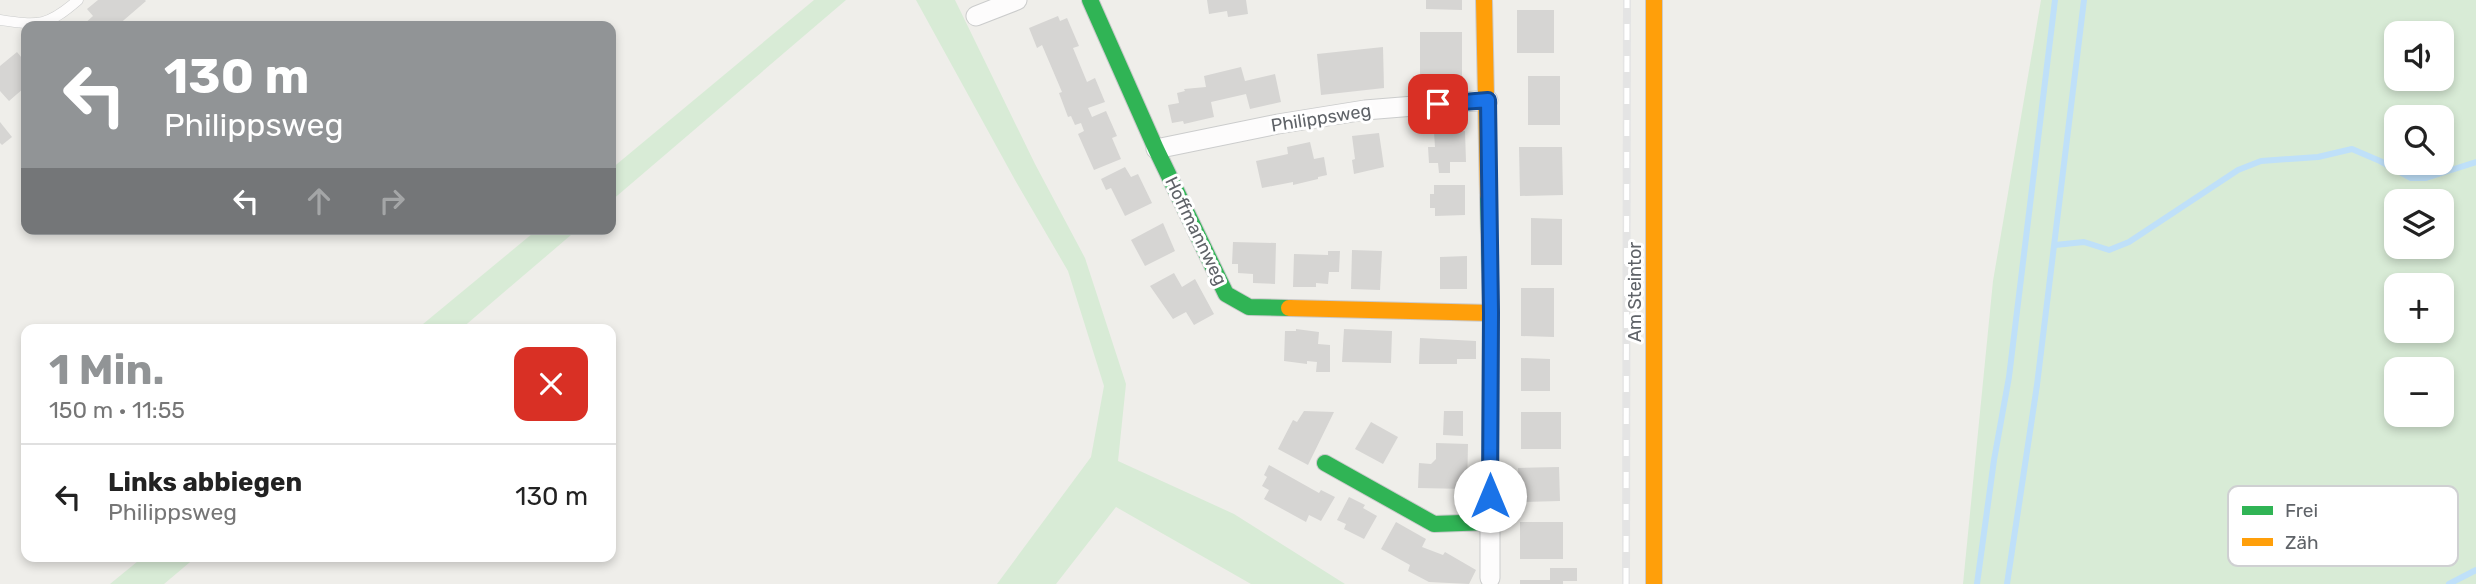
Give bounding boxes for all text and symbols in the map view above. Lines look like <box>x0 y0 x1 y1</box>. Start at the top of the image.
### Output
map controls <box>2384 21 2454 427</box>
button: sound <box>2384 21 2454 91</box>
text: 130 m <box>164 47 309 105</box>
icon: left <box>49 49 140 140</box>
pin <box>1408 74 1468 134</box>
icon: arrive <box>1419 85 1457 123</box>
street label: Philippsweg <box>1269 99 1373 137</box>
button: search <box>2384 105 2454 175</box>
text: Philippsweg <box>164 106 344 144</box>
street label: Hoffmannweg <box>1160 173 1232 289</box>
icon: left <box>227 182 265 220</box>
icon: ahead <box>300 182 338 220</box>
icon: right <box>373 182 411 220</box>
button: layers <box>2384 189 2454 259</box>
street label: Am Steintor <box>1624 242 1646 342</box>
button: + <box>2384 273 2454 343</box>
text: 1 Min. <box>49 345 165 395</box>
button: close <box>514 347 588 421</box>
button: − <box>2384 357 2454 427</box>
text: 150 m · 11:55 <box>49 396 185 424</box>
position arrow <box>1453 459 1527 533</box>
text: Links abbiegen <box>108 467 302 498</box>
icon: left <box>49 478 87 516</box>
text: 130 m <box>515 481 588 512</box>
legend <box>2228 486 2458 566</box>
text: Philippsweg <box>108 498 237 526</box>
text: Frei <box>2285 499 2318 522</box>
text: Zäh <box>2285 531 2318 554</box>

